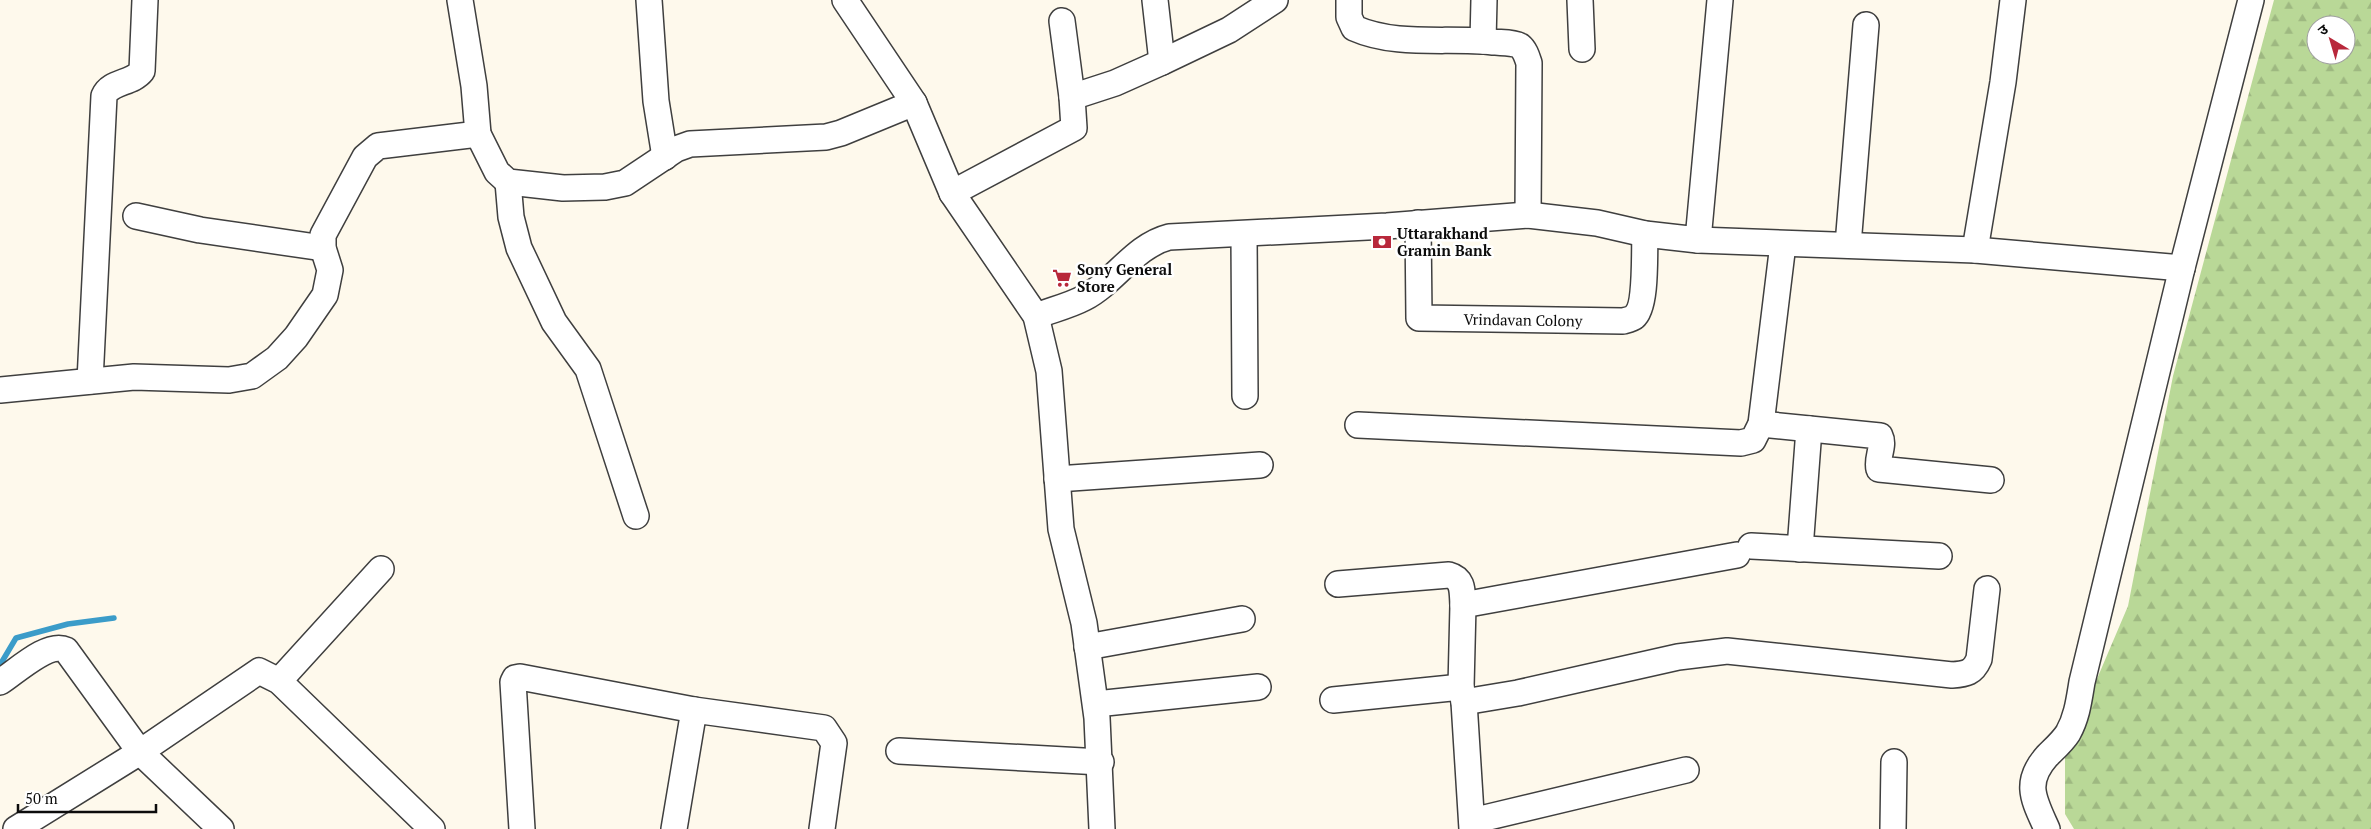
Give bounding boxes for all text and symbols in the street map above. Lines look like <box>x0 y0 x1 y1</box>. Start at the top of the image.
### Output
north arrow <box>2306 15 2356 65</box>
text: उ <box>2314 19 2332 39</box>
place label: Uttarakhand Gramin Bank <box>1397 223 1492 260</box>
bank icon: Uttarakhand Gramin Bank <box>1371 231 1393 253</box>
place label: Sony General Store <box>1077 259 1172 296</box>
supermarket icon: Sony General Store <box>1051 267 1073 289</box>
street label: Vrindavan Colony <box>1463 309 1583 330</box>
scale bar <box>18 782 155 814</box>
text: 50 m <box>25 788 58 808</box>

